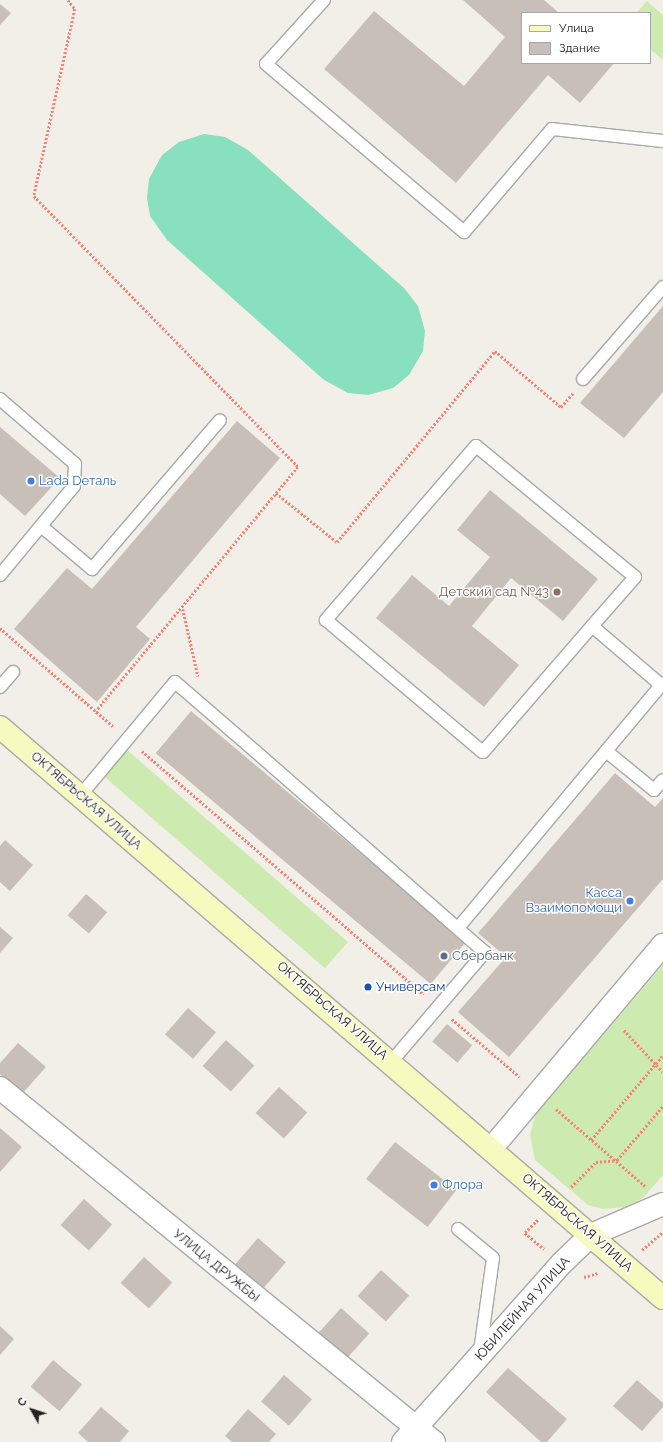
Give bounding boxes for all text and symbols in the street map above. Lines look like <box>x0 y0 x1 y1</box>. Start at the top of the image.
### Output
legend <box>521 12 651 64</box>
text: Улица <box>559 21 594 35</box>
text: Здание <box>559 41 600 55</box>
place label: Lada Dеталь <box>39 473 116 489</box>
marker: Lada Dеталь <box>26 476 36 486</box>
place label: Детский сад №43 <box>439 584 549 600</box>
marker: Детский сад №43 <box>552 587 562 597</box>
street label: ОКТЯБРЬСКАЯ УЛИЦА <box>27 749 145 853</box>
place label: Касса Взаимопомощи <box>525 886 622 917</box>
marker: Касса Взаимопомощи <box>625 896 635 906</box>
place label: Сбербанк <box>452 948 514 964</box>
marker: Сбербанк <box>439 951 449 961</box>
street label: ОКТЯБРЬСКАЯ УЛИЦА <box>273 959 391 1063</box>
place label: Универсам <box>376 979 445 995</box>
marker: Универсам <box>363 982 373 992</box>
street label: ОКТЯБРЬСКАЯ УЛИЦА <box>518 1171 636 1275</box>
place label: Флора <box>442 1177 483 1193</box>
marker: Флора <box>429 1180 439 1190</box>
street label: УЛИЦА ДРУЖБЫ <box>169 1226 263 1306</box>
street label: ЮБИЛЕЙНАЯ УЛИЦА <box>472 1254 574 1364</box>
north arrow <box>12 1390 52 1430</box>
text: С <box>15 1395 30 1409</box>

